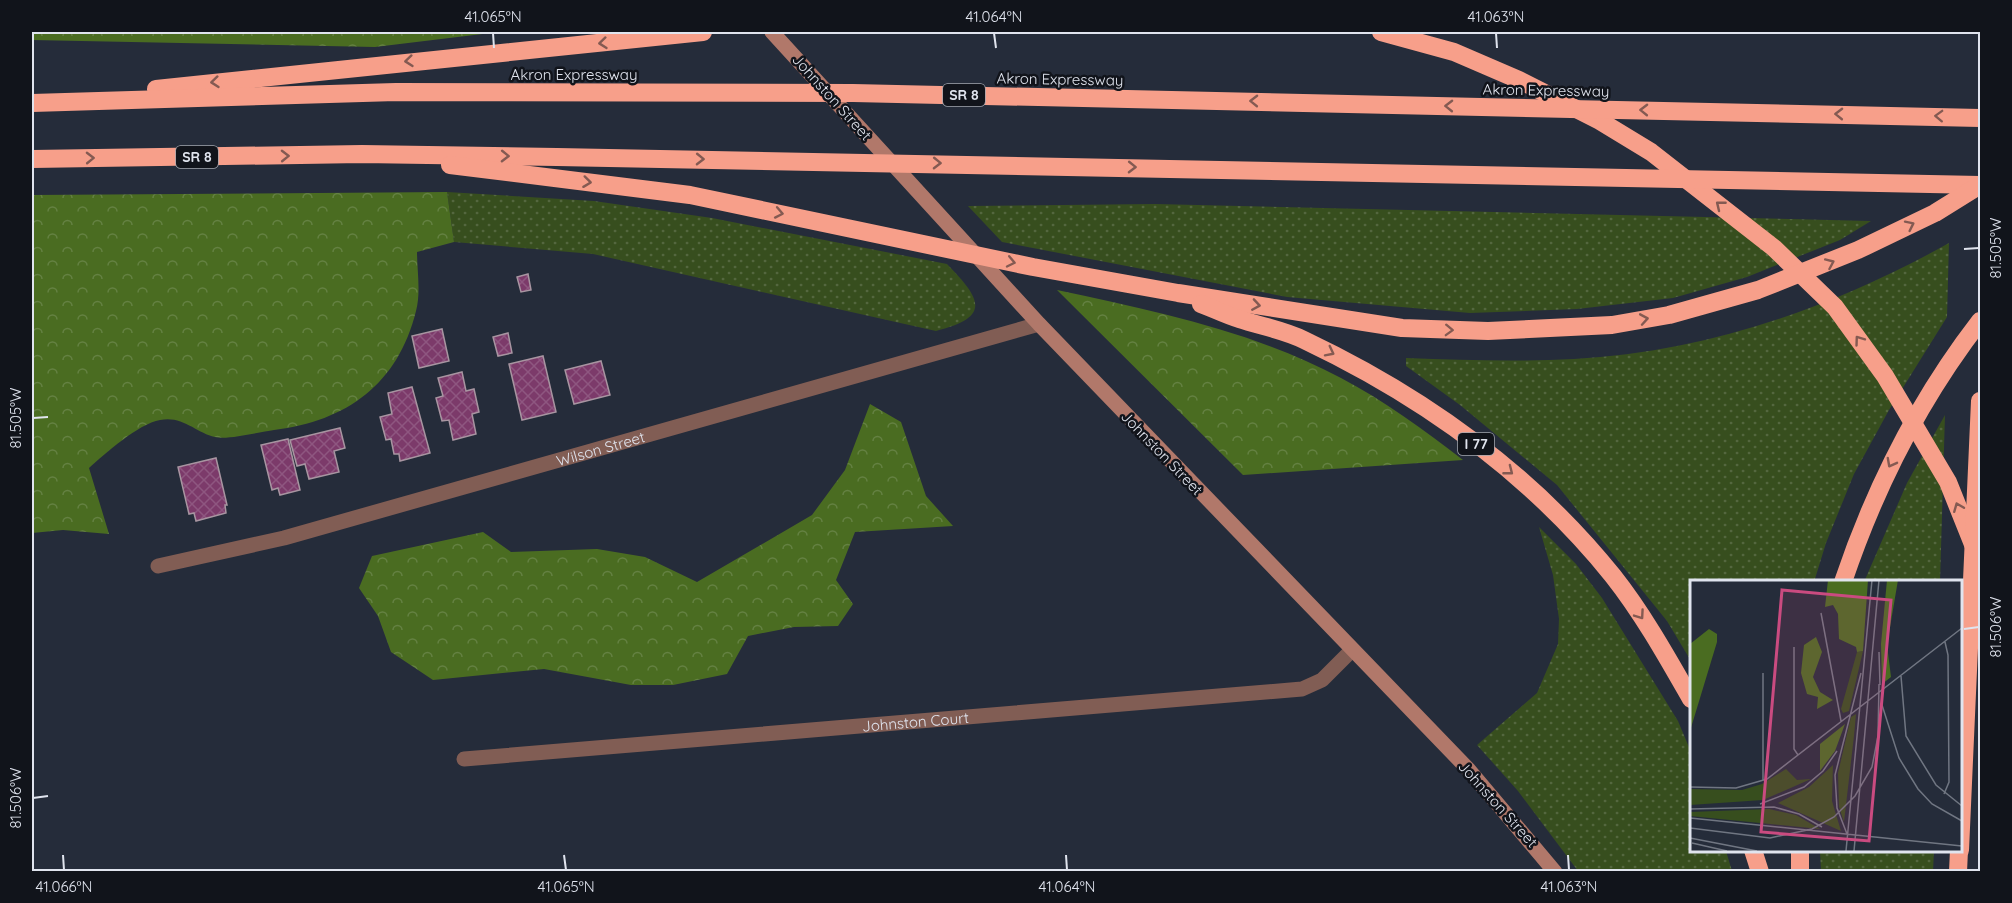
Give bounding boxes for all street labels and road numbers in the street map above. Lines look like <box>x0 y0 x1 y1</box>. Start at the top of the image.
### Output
street label: Johnston Street <box>788 50 876 144</box>
street label: Akron Expressway <box>511 65 637 84</box>
street label: Akron Expressway <box>996 68 1124 90</box>
street label: Akron Expressway <box>1482 79 1610 101</box>
road number: SR 8 <box>943 84 985 106</box>
road number: SR 8 <box>176 146 218 168</box>
street label: Johnston Street <box>1117 407 1207 499</box>
street label: Wilson Street <box>554 427 647 470</box>
road number: I 77 <box>1458 433 1494 455</box>
street label: Johnston Court <box>861 707 970 735</box>
street label: Johnston Street <box>1454 757 1542 851</box>

